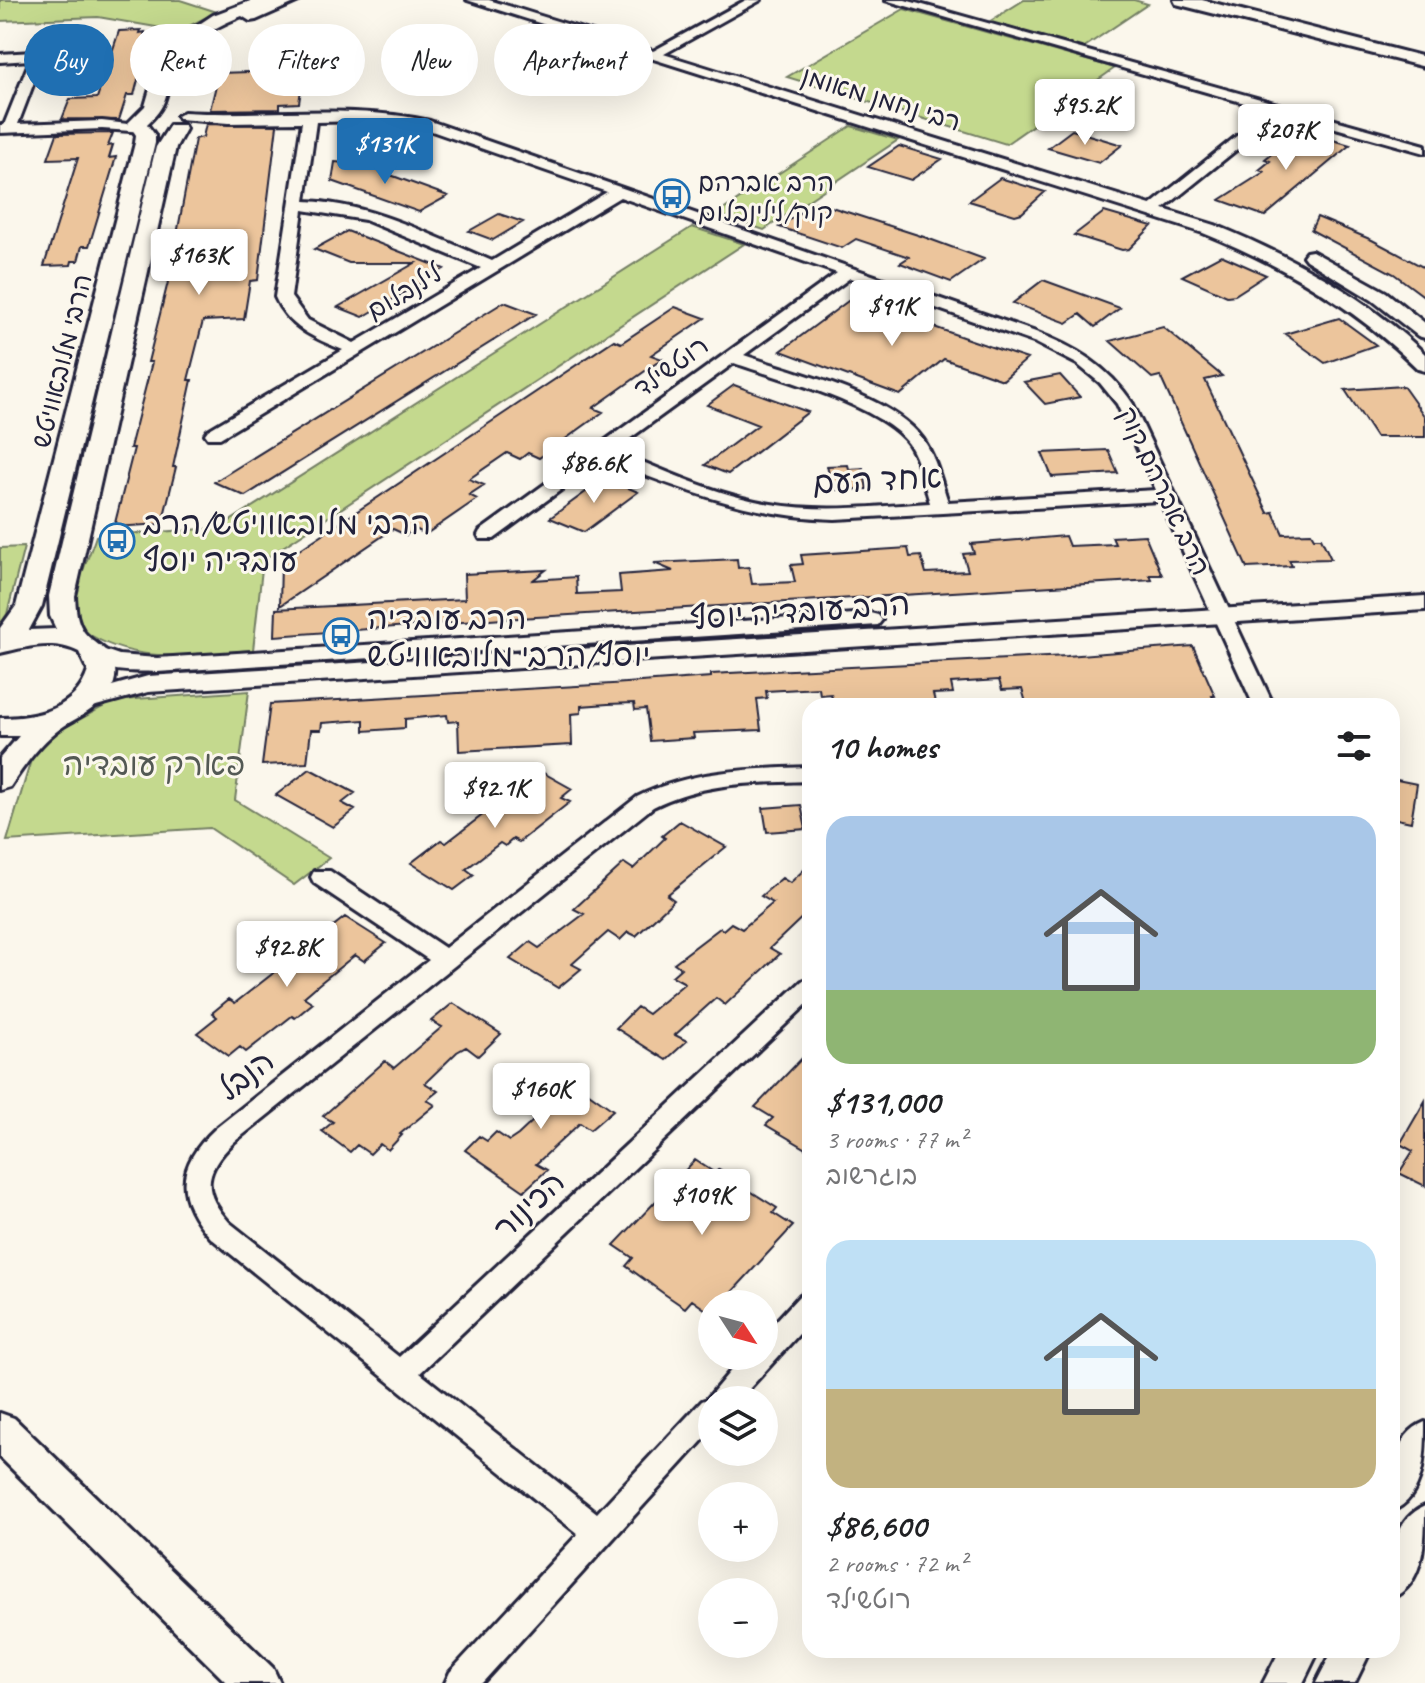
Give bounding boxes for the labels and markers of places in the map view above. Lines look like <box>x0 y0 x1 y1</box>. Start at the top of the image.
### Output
pin: $95.2K <box>1020 79 1150 147</box>
pin: $207K <box>1230 104 1342 172</box>
pin: $131K <box>329 118 441 186</box>
place label: הרב אברהם קוק/לילינבלום <box>698 166 834 229</box>
bus stop icon: הרב אברהם קוק/לילינבלום <box>653 178 691 216</box>
pin: $163K <box>143 229 255 297</box>
pin: $91K <box>845 280 939 348</box>
pin: $86.6K <box>529 437 659 505</box>
place label: הרבי מלובאוויטש/הרב עובדיה יוסף <box>143 503 431 581</box>
bus stop icon: הרבי מלובאוויטש/הרב עובדיה יוסף <box>98 522 136 560</box>
place label: הרב עובדיה יוסף/הרבי מלובאוויטש <box>367 598 650 676</box>
bus stop icon: הרב עובדיה יוסף/הרבי מלובאוויטש <box>322 617 360 655</box>
pin: $92.1K <box>430 762 560 830</box>
pin: $92.8K <box>222 921 352 989</box>
pin: $160K <box>485 1063 597 1131</box>
pin: $109K <box>646 1169 758 1237</box>

